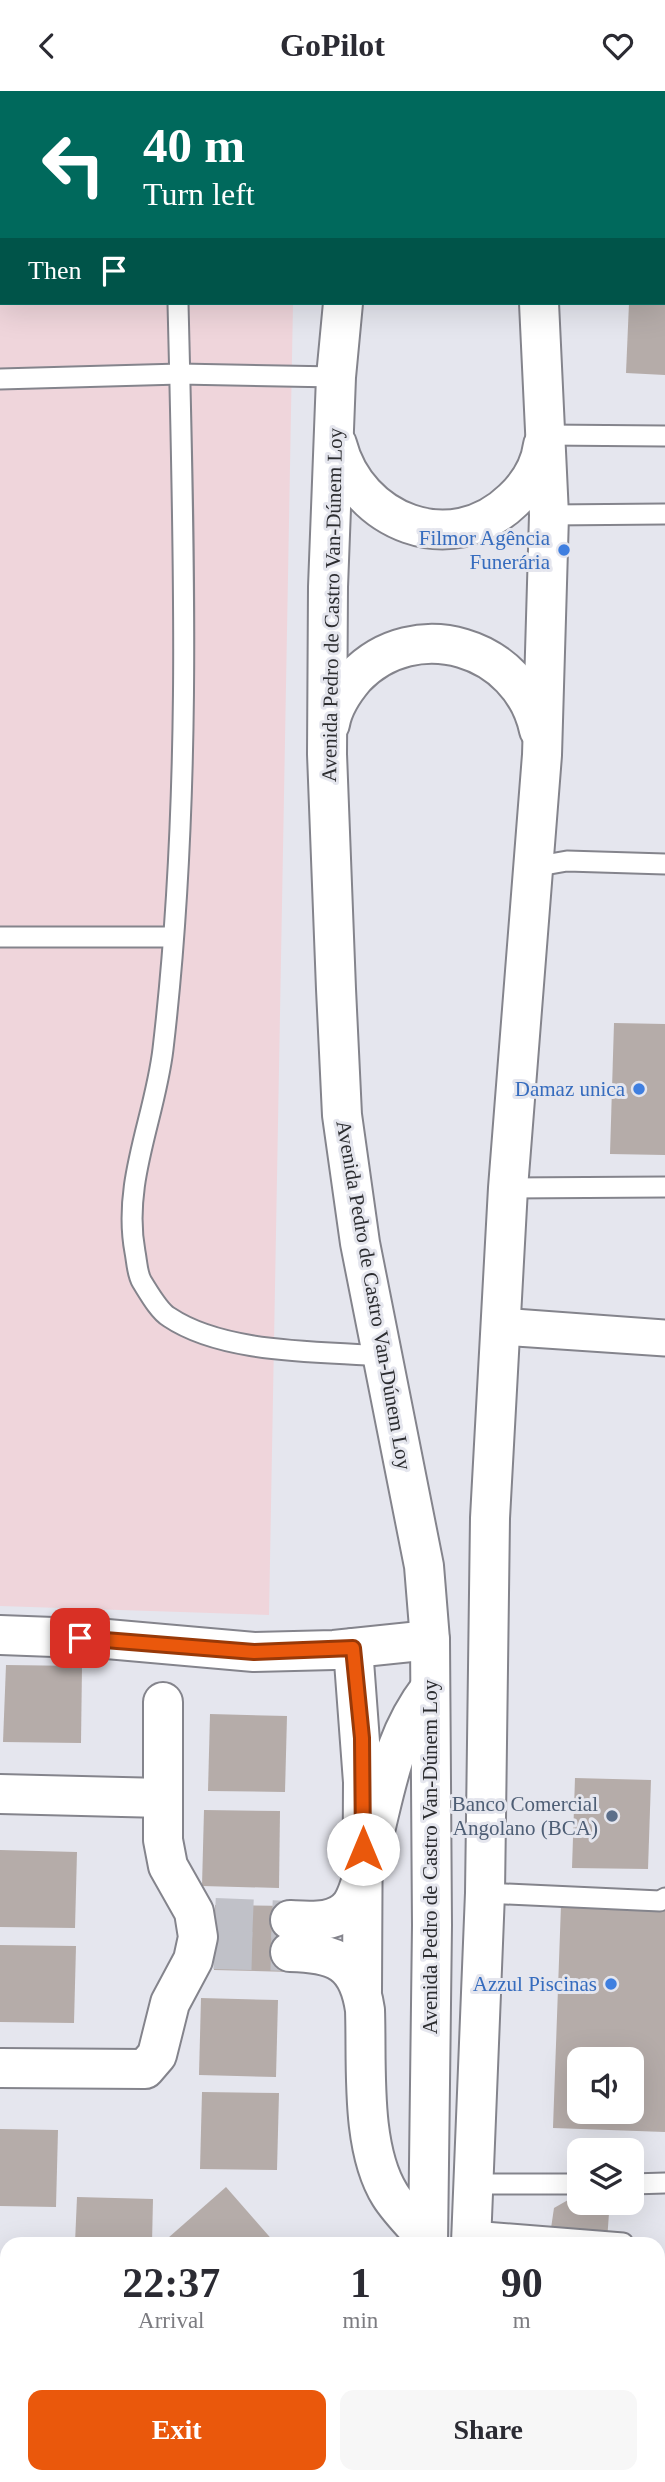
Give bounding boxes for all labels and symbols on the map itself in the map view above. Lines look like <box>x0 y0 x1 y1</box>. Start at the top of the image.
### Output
street label: Avenida Pedro de Castro Van-Dúnem Loy <box>317 427 347 782</box>
place label: Filmor Agência Funerária <box>419 526 551 574</box>
marker: Filmor Agência Funerária <box>556 542 572 558</box>
place label: Damaz unica <box>515 1077 626 1101</box>
marker: Damaz unica <box>631 1081 647 1097</box>
street label: Avenida Pedro de Castro Van-Dúnem Loy <box>331 1118 417 1472</box>
pin <box>50 1608 110 1668</box>
street label: Avenida Pedro de Castro Van-Dúnem Loy <box>418 1679 442 2034</box>
place label: Banco Comercial Angolano (BCA) <box>452 1792 598 1840</box>
marker: Banco Comercial Angolano (BCA) <box>604 1808 620 1824</box>
position arrow <box>326 1812 400 1886</box>
place label: Azzul Piscinas <box>473 1972 597 1996</box>
marker: Azzul Piscinas <box>603 1976 619 1992</box>

